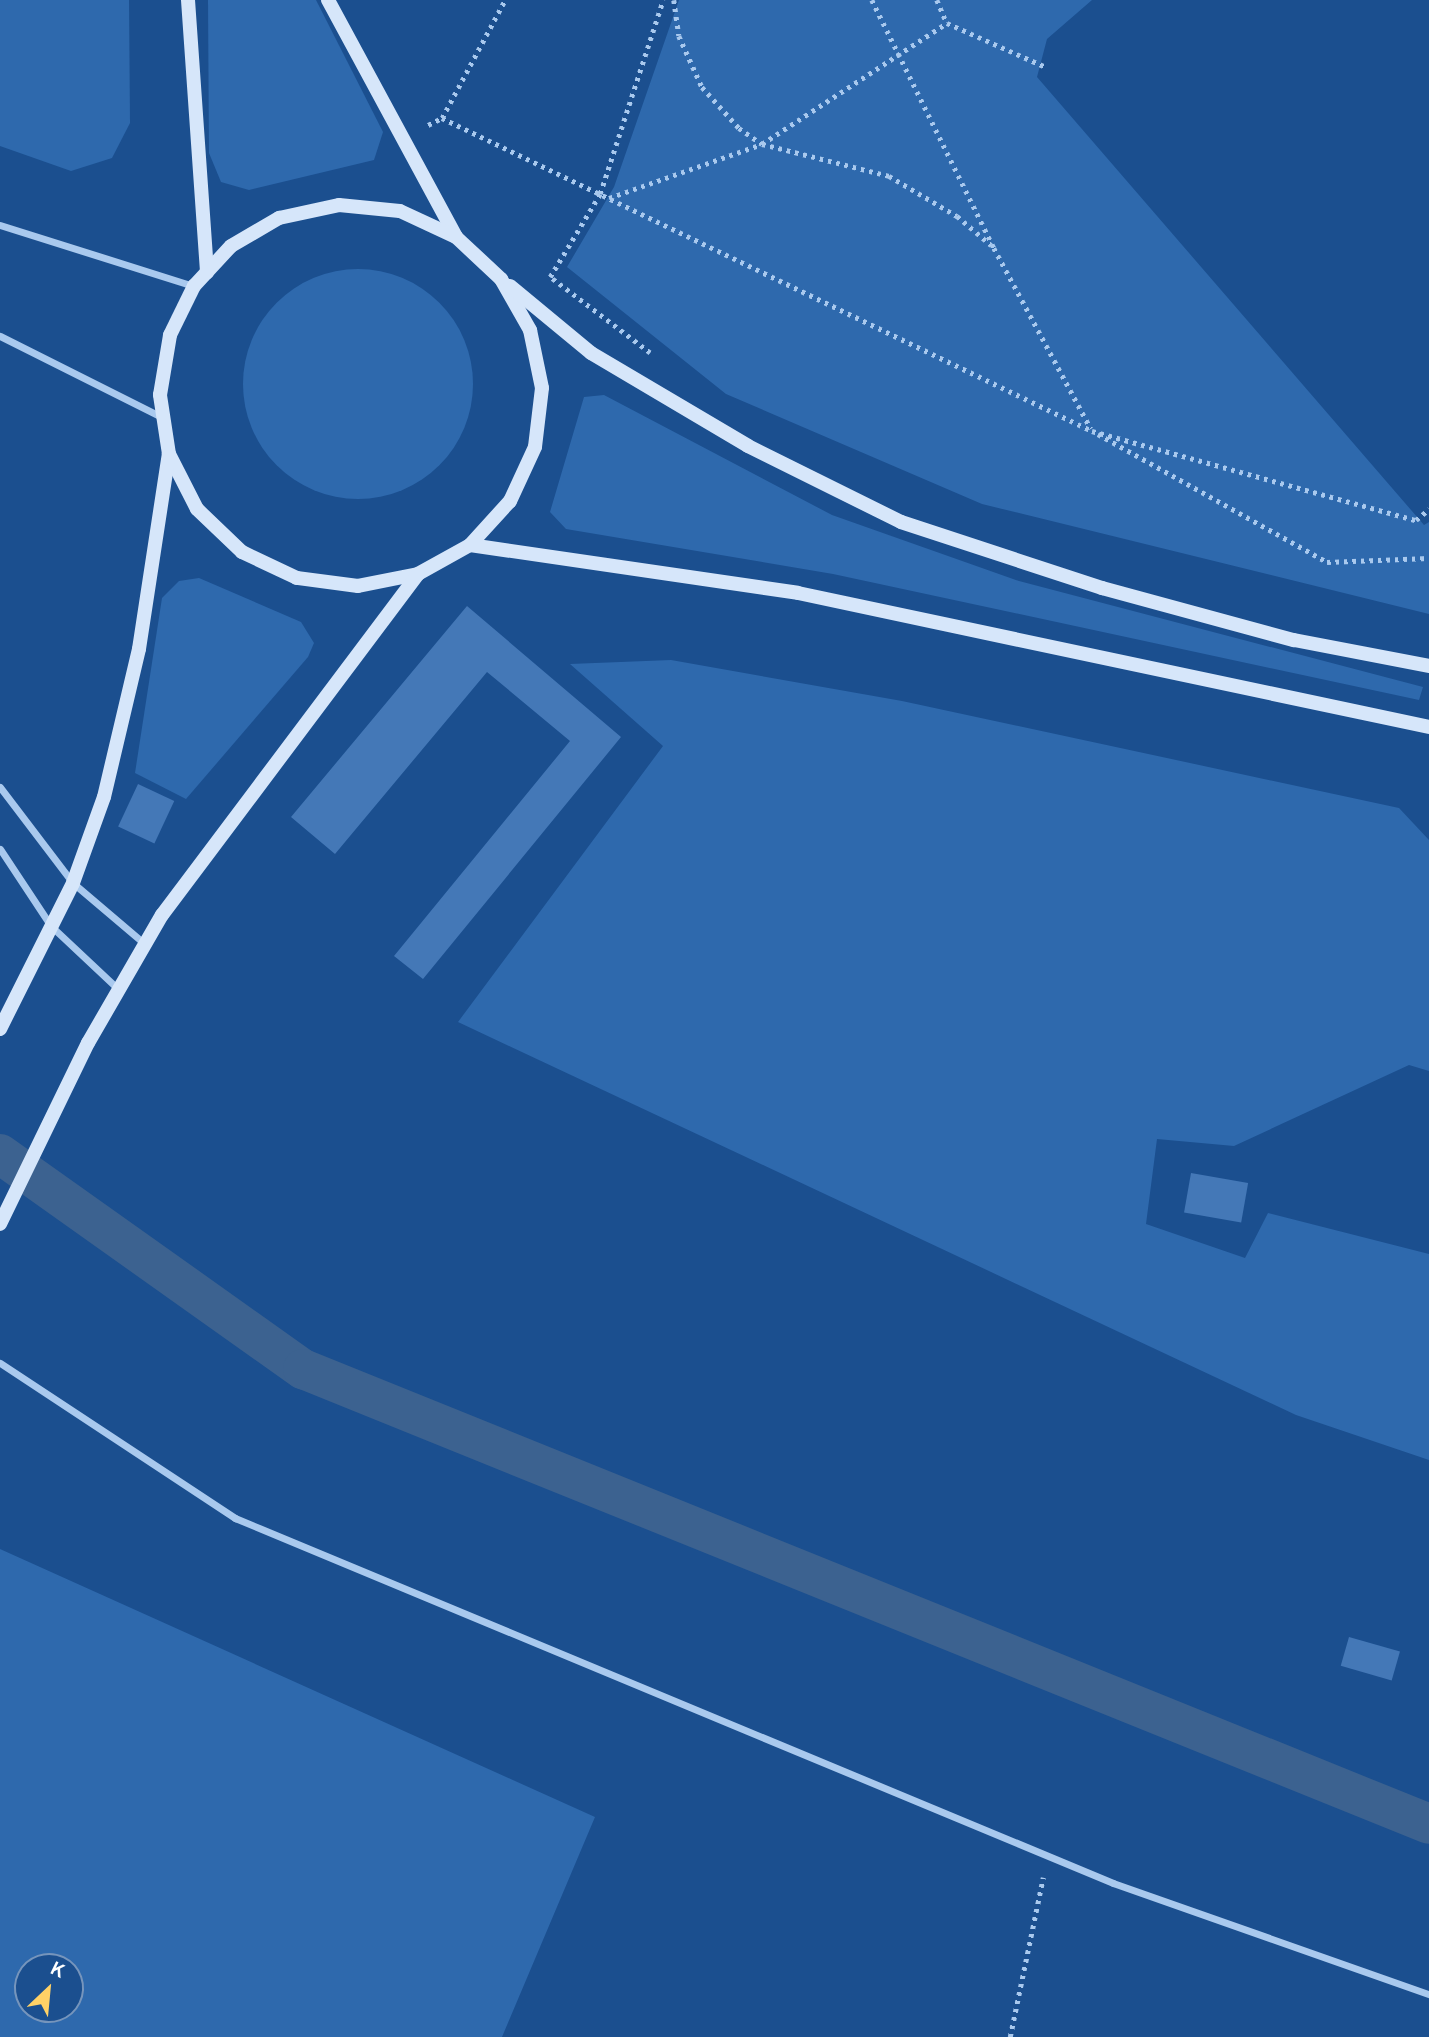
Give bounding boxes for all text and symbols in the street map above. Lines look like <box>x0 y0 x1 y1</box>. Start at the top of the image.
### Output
north arrow <box>14 1953 84 2023</box>
text: K <box>46 1957 69 1985</box>

